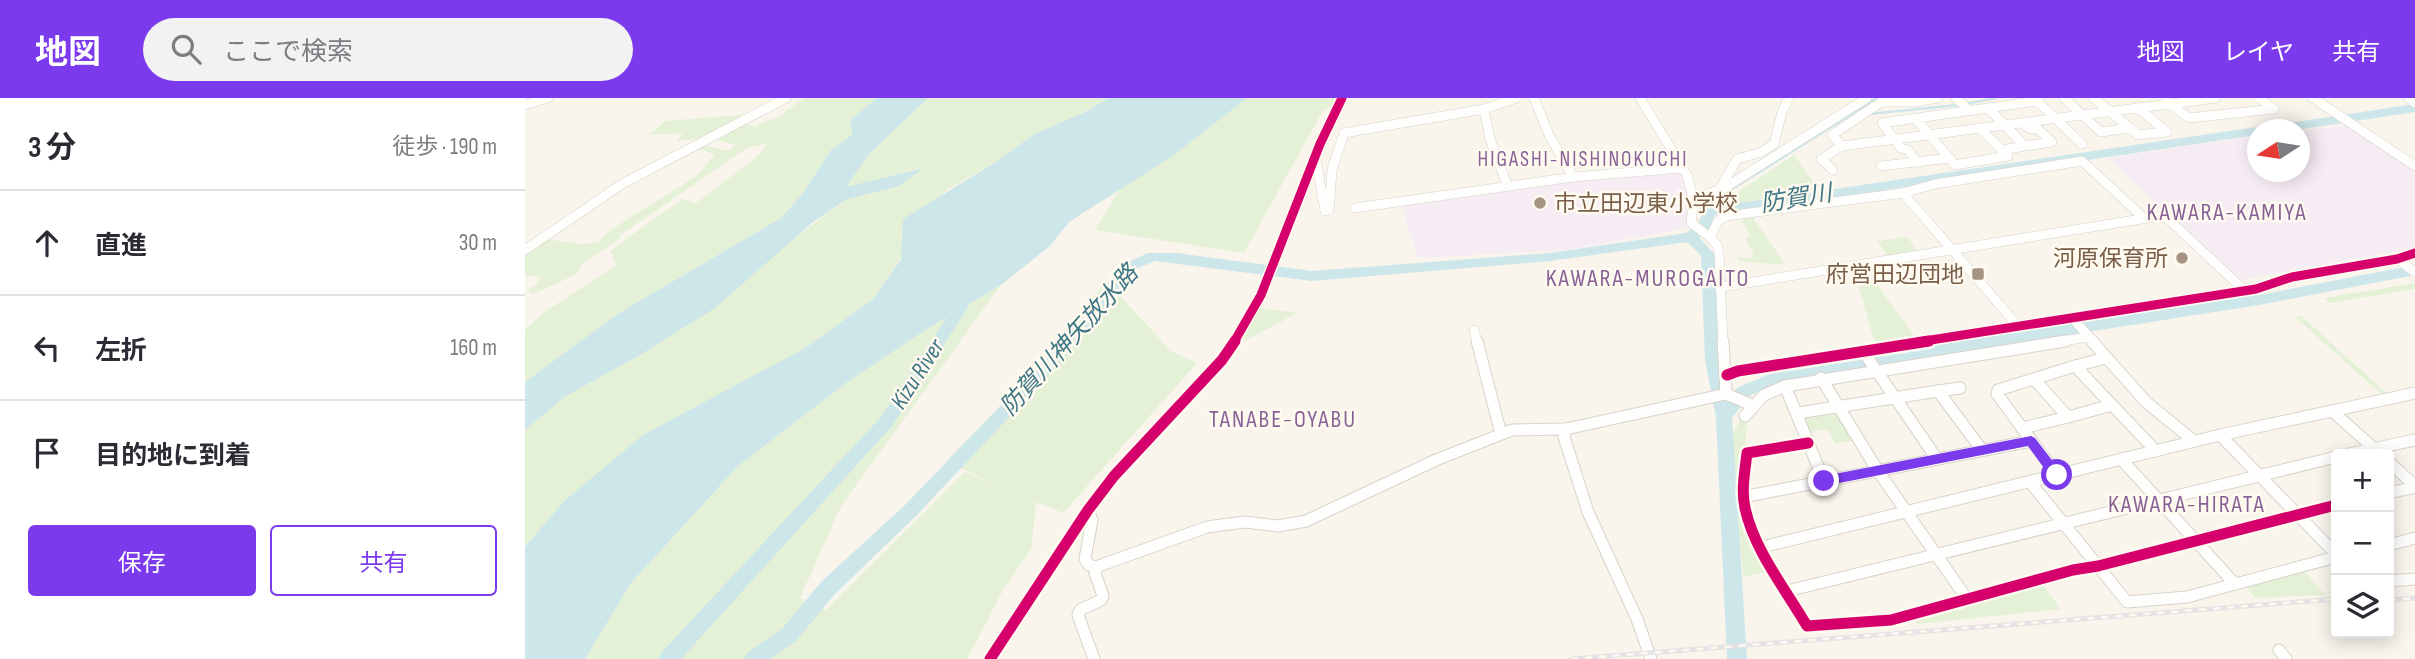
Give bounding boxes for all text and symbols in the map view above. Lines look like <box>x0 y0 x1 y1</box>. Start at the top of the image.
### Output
search box <box>143 18 633 81</box>
icon: search <box>167 30 205 68</box>
text: 地図 <box>35 33 101 73</box>
text: ここで検索 <box>223 37 353 68</box>
text: 地図 <box>2137 38 2185 67</box>
text: レイヤ <box>2223 38 2294 67</box>
text: 共有 <box>2332 38 2380 67</box>
north arrow <box>2247 119 2310 182</box>
text: 3 分 <box>28 130 76 166</box>
text: 徒歩 · 190 m <box>392 133 497 161</box>
district label: HIGASHI-NISHINOKUCHI <box>1478 147 1688 172</box>
water label: 防賀川 <box>1758 178 1837 218</box>
place label: 市立田辺東小学校 <box>1554 190 1738 218</box>
marker: 市立田辺東小学校 <box>1532 195 1548 211</box>
district label: KAWARA-KAMIYA <box>2146 198 2308 227</box>
icon: ahead <box>28 224 66 262</box>
text: 30 m <box>459 229 497 257</box>
text: 直進 <box>95 231 147 262</box>
place label: 河原保育所 <box>2053 245 2168 273</box>
marker: 河原保育所 <box>2174 250 2190 266</box>
water label: 防賀川神矢放水路 <box>994 258 1146 421</box>
place label: 府営田辺団地 <box>1826 261 1964 289</box>
district label: KAWARA-MUROGAITO <box>1546 264 1750 293</box>
marker: 府営田辺団地 <box>1970 266 1986 282</box>
icon: left <box>28 329 66 367</box>
water label: Kizu River <box>884 333 951 415</box>
text: 160 m <box>450 334 497 362</box>
text: 左折 <box>95 336 147 367</box>
district label: TANABE-OYABU <box>1209 405 1357 434</box>
icon: arrive <box>28 434 66 472</box>
text: 目的地に到着 <box>95 441 251 472</box>
map controls <box>2331 449 2394 638</box>
button: + <box>2331 449 2394 512</box>
route start <box>2041 459 2072 490</box>
route end <box>1808 465 1839 496</box>
district label: KAWARA-HIRATA <box>2108 490 2266 519</box>
button: − <box>2331 512 2394 575</box>
button: 保存 <box>28 525 256 596</box>
button: 共有 <box>270 525 497 596</box>
button: layers <box>2331 575 2394 638</box>

